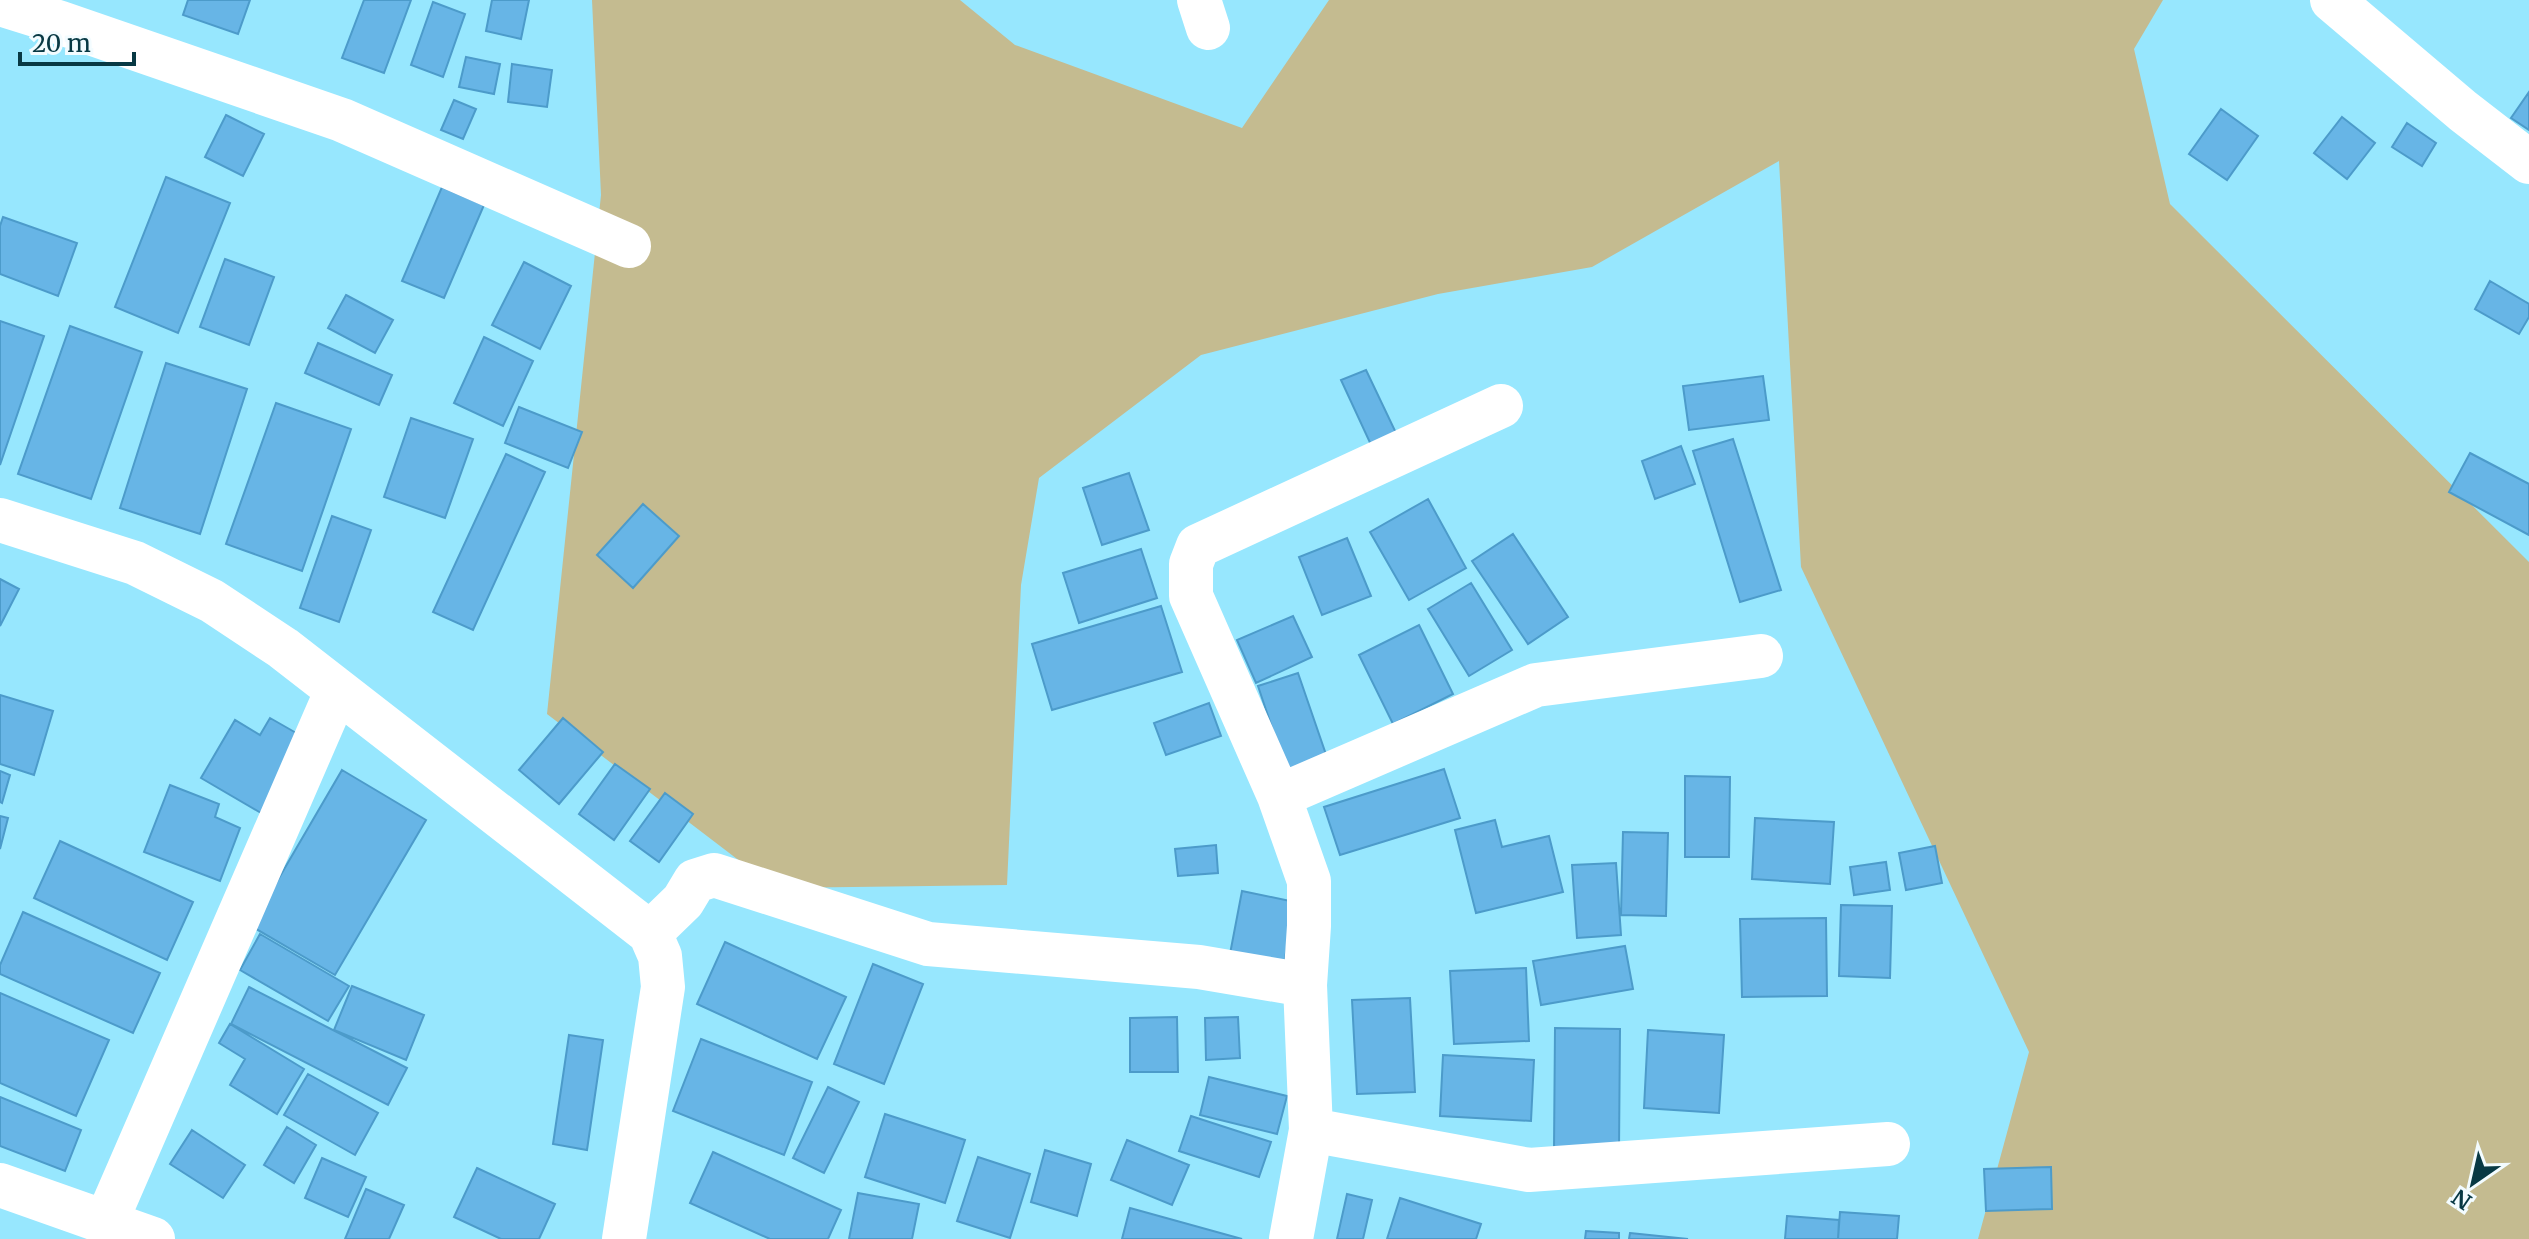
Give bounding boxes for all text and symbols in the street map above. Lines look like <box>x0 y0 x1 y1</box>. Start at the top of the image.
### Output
scale bar <box>20 16 134 66</box>
text: 20 m <box>32 28 91 59</box>
north arrow <box>2433 1143 2513 1223</box>
text: N <box>2446 1183 2477 1216</box>

